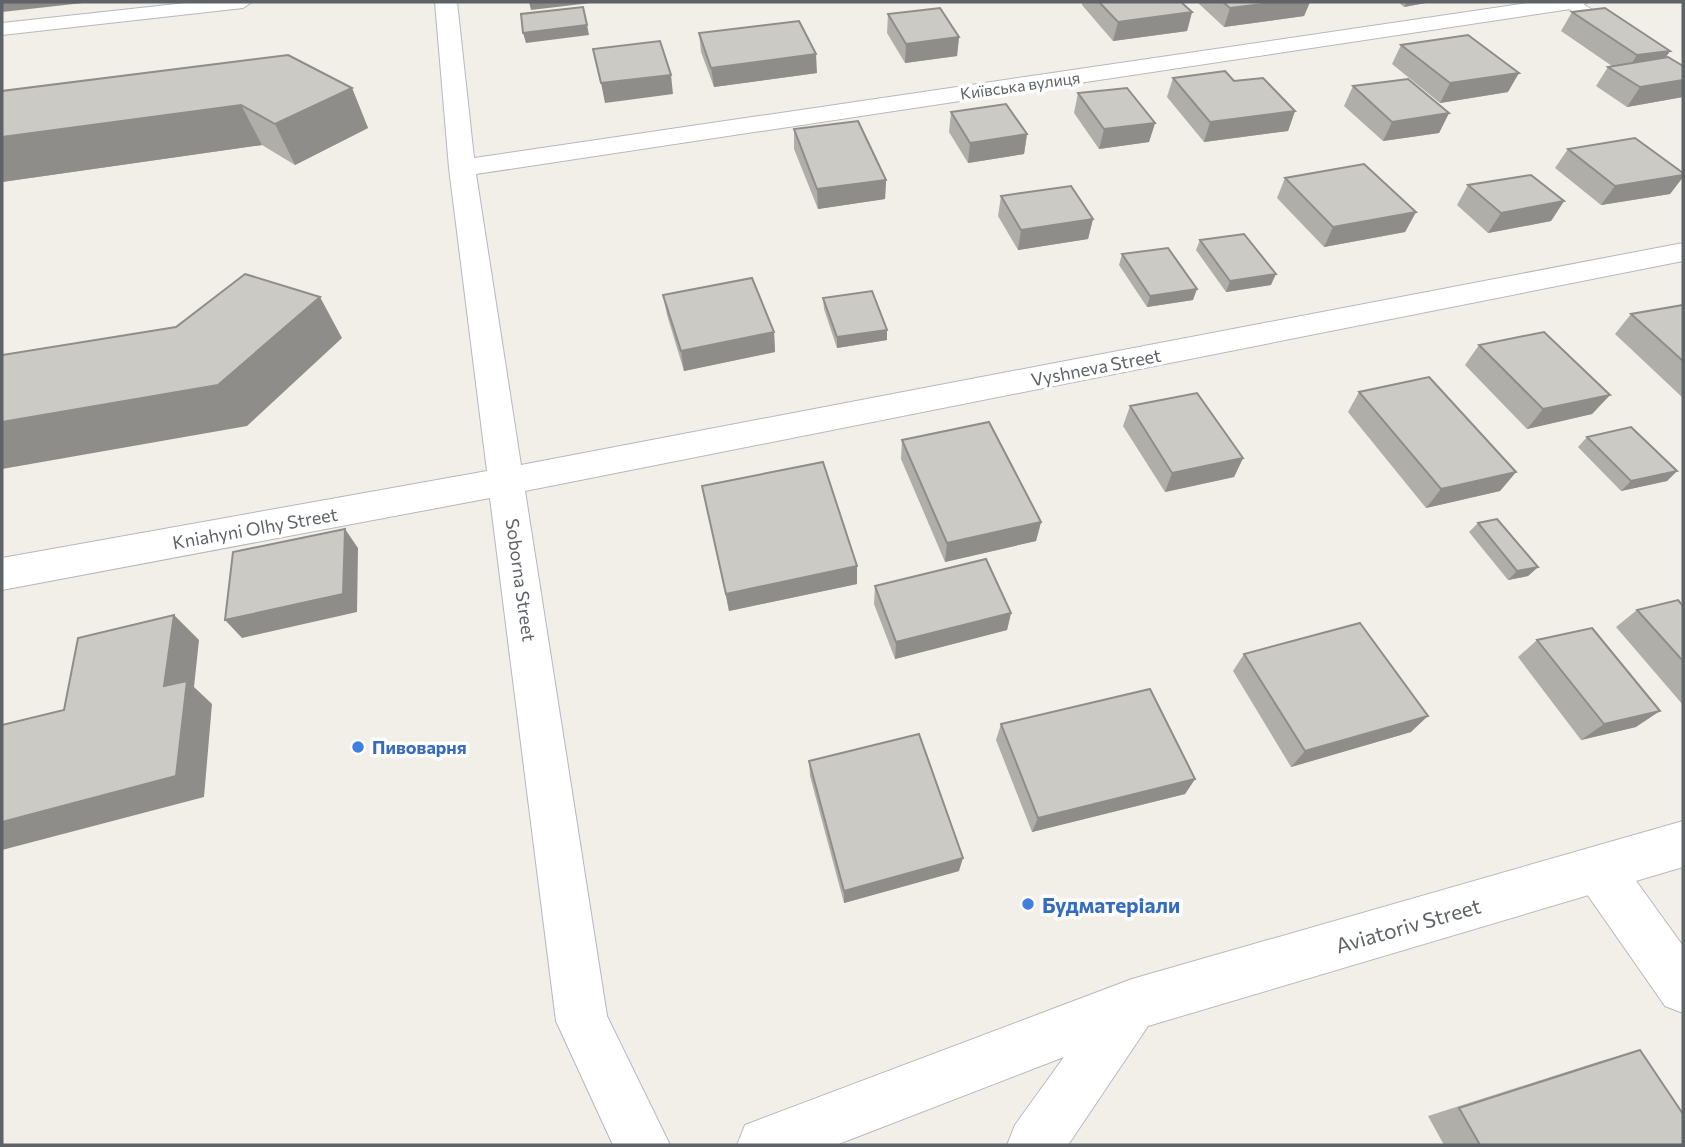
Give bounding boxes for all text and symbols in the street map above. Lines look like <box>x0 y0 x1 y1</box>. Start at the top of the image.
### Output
street label: Київська вулиця <box>959 67 1081 103</box>
street label: Vyshneva Street <box>1029 344 1163 390</box>
street label: Kniahyni Olhy Street <box>171 503 339 553</box>
street label: Soborna Street <box>501 517 541 643</box>
place label: Пивоварня <box>372 736 467 758</box>
marker: Пивоварня <box>350 739 366 755</box>
place label: Будматеріали <box>1042 892 1180 917</box>
street label: Aviatoriv Street <box>1333 892 1483 958</box>
marker: Будматеріали <box>1020 896 1036 912</box>

